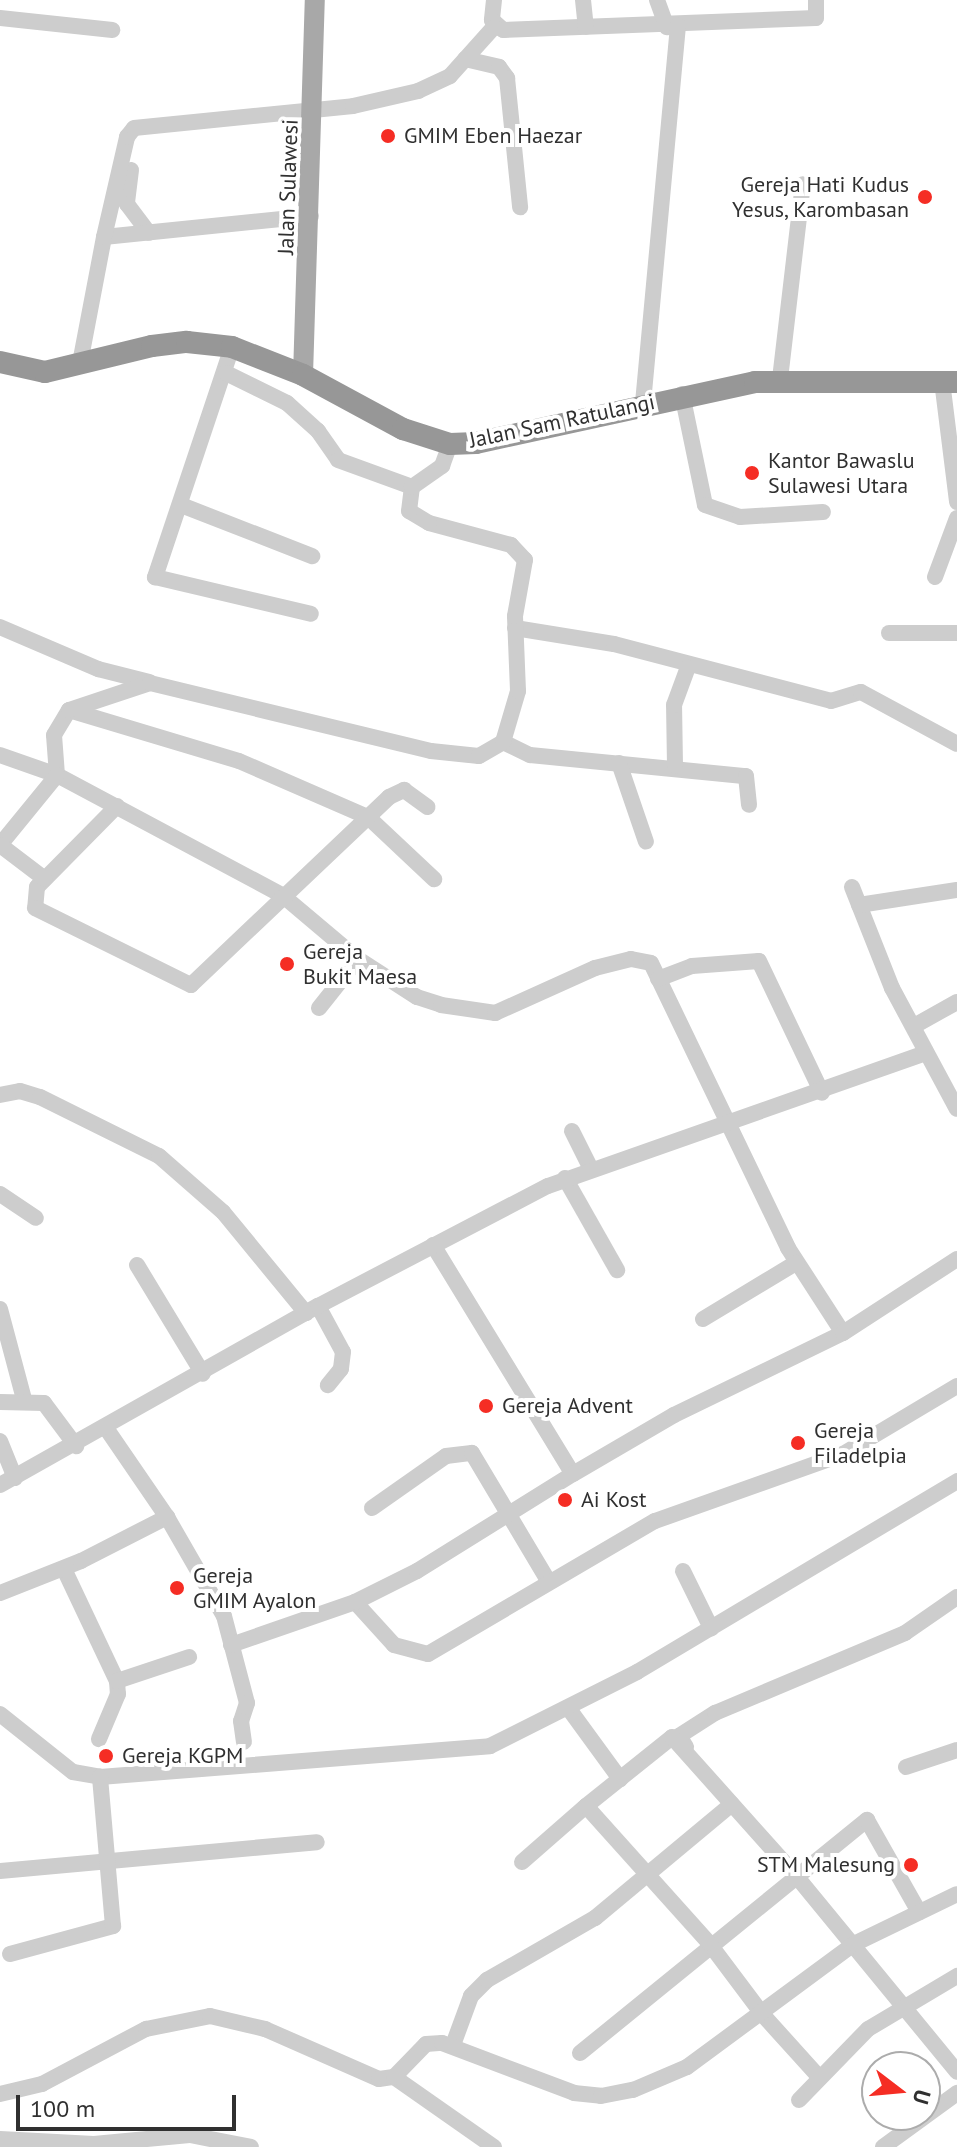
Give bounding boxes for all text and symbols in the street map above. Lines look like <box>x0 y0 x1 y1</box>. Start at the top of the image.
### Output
street label: Jalan Sulawesi <box>272 119 304 255</box>
place label: GMIM Eben Haezar <box>404 123 582 149</box>
marker: GMIM Eben Haezar <box>379 127 397 145</box>
place label: Gereja Hati Kudus Yesus, Karombasan <box>730 171 909 222</box>
marker: Gereja Hati Kudus Yesus, Karombasan <box>916 188 934 206</box>
street label: Jalan Sam Ratulangi <box>467 388 657 454</box>
place label: Kantor Bawaslu Sulawesi Utara <box>768 447 914 498</box>
marker: Kantor Bawaslu Sulawesi Utara <box>743 464 761 482</box>
place label: Gereja Bukit Maesa <box>303 938 417 990</box>
marker: Gereja Bukit Maesa <box>278 955 296 973</box>
place label: Gereja Advent <box>502 1393 634 1419</box>
marker: Gereja Advent <box>477 1397 495 1415</box>
place label: Gereja Filadelpia <box>814 1417 907 1468</box>
marker: Gereja Filadelpia <box>789 1434 807 1452</box>
place label: Ai Kost <box>581 1487 647 1513</box>
marker: Ai Kost <box>556 1491 574 1509</box>
place label: Gereja GMIM Ayalon <box>193 1562 317 1614</box>
marker: Gereja GMIM Ayalon <box>168 1579 186 1597</box>
place label: Gereja KGPM <box>122 1743 243 1769</box>
marker: Gereja KGPM <box>97 1747 115 1765</box>
place label: STM Malesung <box>757 1852 895 1878</box>
marker: STM Malesung <box>902 1856 920 1874</box>
north arrow <box>861 2051 941 2131</box>
scale bar <box>20 2079 240 2129</box>
text: U <box>907 2087 938 2108</box>
text: 100 m <box>30 2093 95 2124</box>

